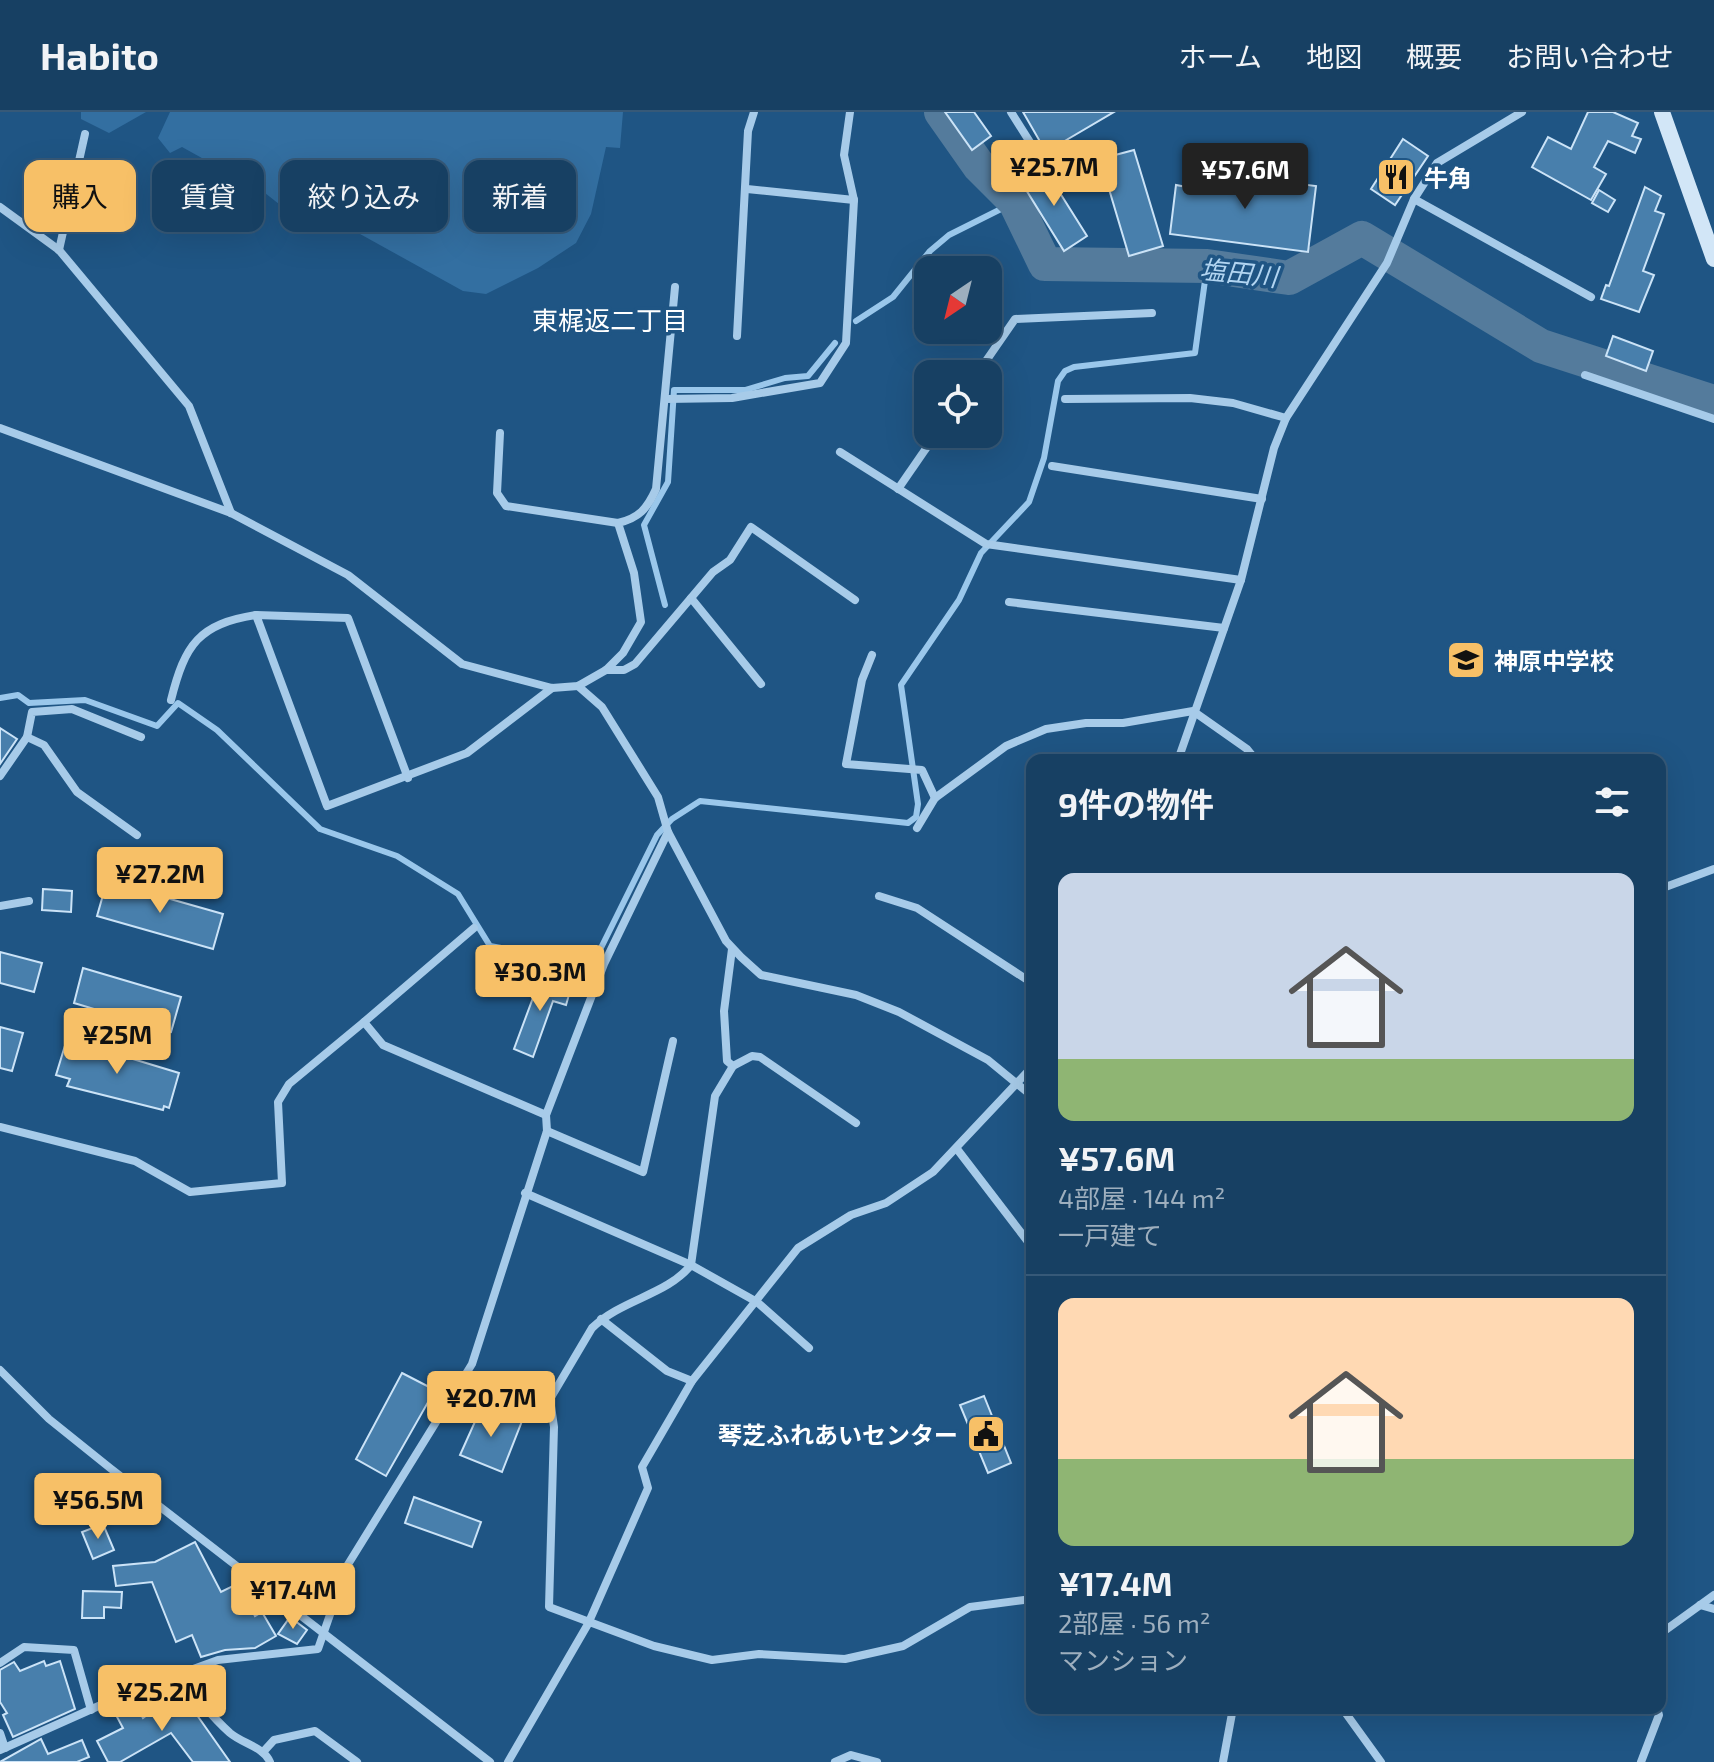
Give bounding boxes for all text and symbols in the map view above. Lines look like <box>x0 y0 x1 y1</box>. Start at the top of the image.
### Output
text: Habito <box>40 32 159 78</box>
text: ホーム <box>1179 39 1262 73</box>
text: 地図 <box>1306 39 1362 73</box>
text: 概要 <box>1406 39 1462 73</box>
text: お問い合わせ <box>1506 39 1674 73</box>
pin: ¥25.7M <box>989 140 1119 208</box>
pin: ¥57.6M <box>1180 143 1310 211</box>
text: ¥25.7M <box>1009 150 1099 181</box>
text: ¥57.6M <box>1200 153 1290 184</box>
restaurant icon: 牛角 <box>1375 156 1417 198</box>
chip: 購入 <box>24 160 136 232</box>
chip: 賃貸 <box>152 160 264 232</box>
chip: 絞り込み <box>280 160 448 232</box>
chip: 新着 <box>464 160 576 232</box>
place label: 牛角 <box>1424 163 1472 192</box>
water label: 塩田川 <box>1199 253 1282 292</box>
north arrow <box>914 256 1002 344</box>
map controls <box>914 256 1002 448</box>
district label: 東梶返二丁目 <box>532 304 688 335</box>
button: locate <box>914 360 1002 448</box>
school or university icon: 神原中学校 <box>1445 639 1487 681</box>
place label: 神原中学校 <box>1494 646 1614 675</box>
icon: filters <box>1590 780 1634 824</box>
text: 9件の物件 <box>1058 783 1214 824</box>
pin: ¥27.2M <box>95 847 225 915</box>
text: ¥27.2M <box>115 857 205 888</box>
icon: home <box>1274 925 1418 1069</box>
pin: ¥30.3M <box>475 945 605 1013</box>
text: ¥30.3M <box>493 955 587 986</box>
pin: ¥25M <box>70 1008 164 1076</box>
text: ¥25M <box>82 1018 152 1049</box>
text: ¥57.6M <box>1058 1137 1175 1178</box>
text: 4部屋 · 144 m² <box>1058 1182 1225 1213</box>
text: 一戸建て <box>1058 1219 1162 1250</box>
icon: home <box>1274 1350 1418 1494</box>
pin: ¥20.7M <box>426 1371 556 1439</box>
text: ¥20.7M <box>445 1381 537 1412</box>
public building icon: 琴芝ふれあいセンター <box>965 1413 1007 1455</box>
place label: 琴芝ふれあいセンター <box>718 1420 958 1449</box>
pin: ¥56.5M <box>33 1473 163 1541</box>
text: ¥56.5M <box>52 1483 144 1514</box>
text: ¥17.4M <box>1058 1562 1173 1603</box>
pin: ¥17.4M <box>228 1563 358 1631</box>
text: ¥17.4M <box>249 1573 337 1604</box>
text: 2部屋 · 56 m² <box>1058 1607 1211 1638</box>
text: マンション <box>1058 1644 1188 1675</box>
pin: ¥25.2M <box>97 1665 227 1733</box>
text: ¥25.2M <box>116 1675 208 1706</box>

